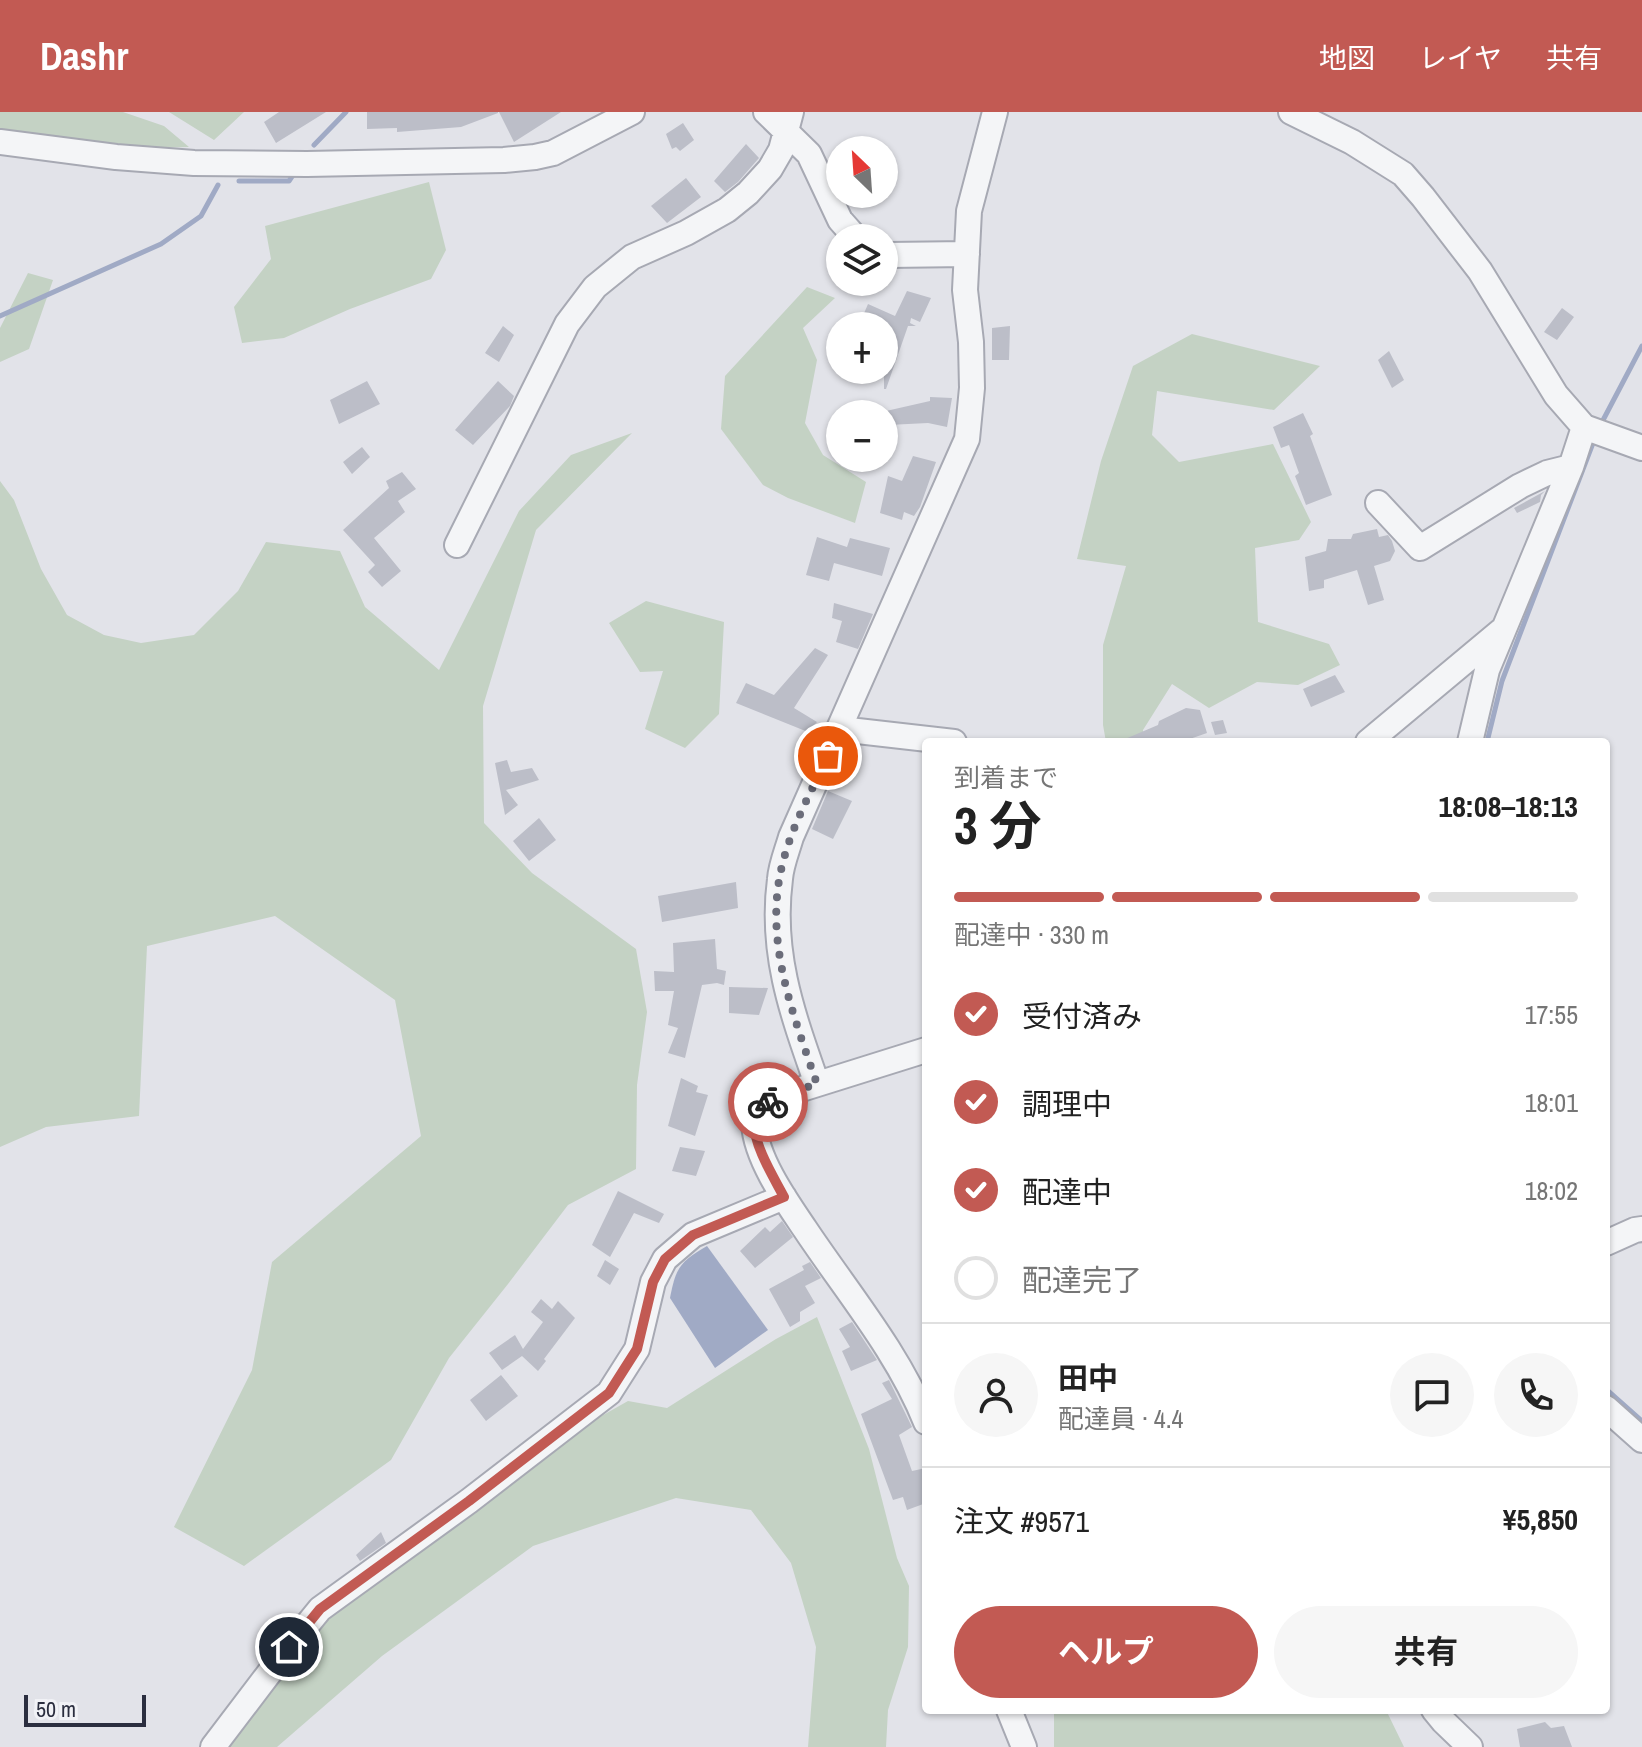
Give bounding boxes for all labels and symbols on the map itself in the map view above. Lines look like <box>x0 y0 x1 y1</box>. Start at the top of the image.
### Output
north arrow <box>826 136 898 208</box>
pin <box>794 722 862 790</box>
courier <box>728 1062 808 1142</box>
pin <box>255 1613 323 1681</box>
scale bar <box>24 1691 146 1727</box>

